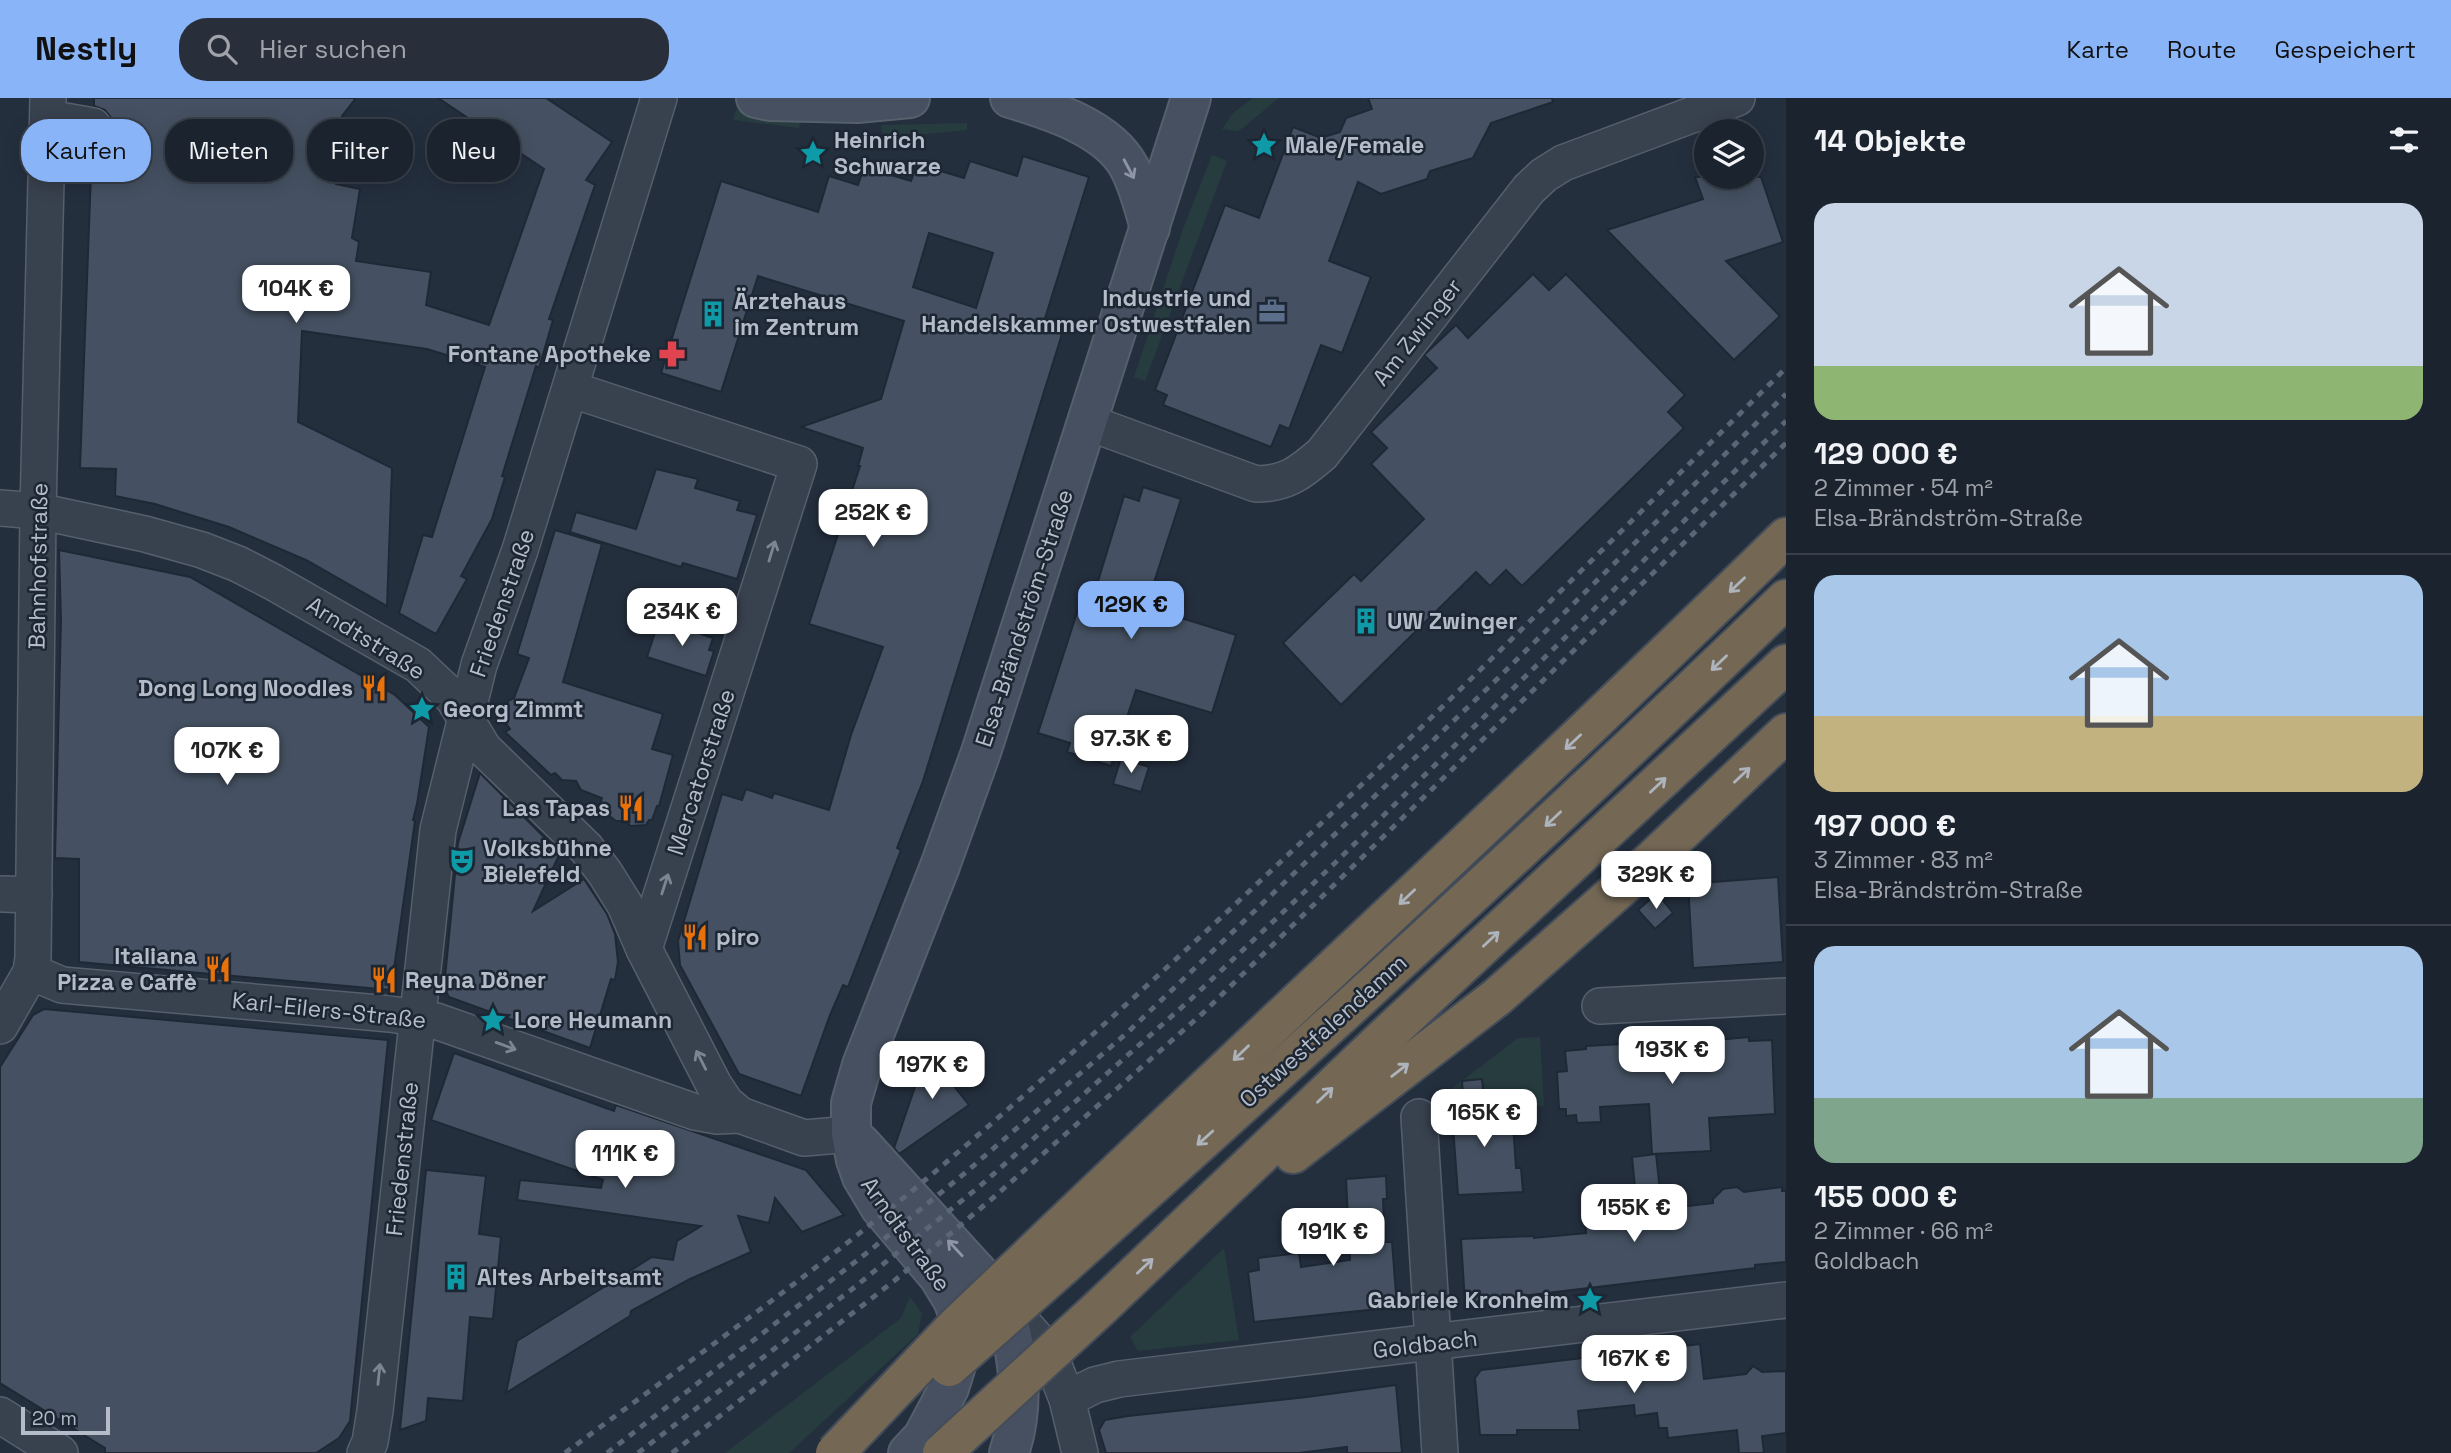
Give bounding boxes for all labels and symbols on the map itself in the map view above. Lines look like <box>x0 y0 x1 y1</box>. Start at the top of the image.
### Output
place label: Heinrich Schwarze <box>834 125 941 181</box>
place icon: Male/Female <box>1249 130 1279 160</box>
place label: Male/Female <box>1285 130 1424 160</box>
place icon: Heinrich Schwarze <box>798 138 828 168</box>
one-way arrow <box>1122 158 1136 179</box>
pin: 104K € <box>239 266 353 325</box>
street label: Am Zwinger <box>1366 272 1468 392</box>
place label: Industrie und Handelskammer Ostwestfalen <box>921 283 1251 339</box>
place label: Ärztehaus im Zentrum <box>734 286 859 342</box>
office icon: Industrie und Handelskammer Ostwestfalen <box>1257 296 1287 326</box>
building icon: Ärztehaus im Zentrum <box>698 299 728 329</box>
place label: Fontane Apotheke <box>448 339 651 369</box>
pharmacy icon: Fontane Apotheke <box>657 339 687 369</box>
street label: Bahnhofstraße <box>22 483 54 649</box>
street label: Elsa-Brändström-Straße <box>968 485 1080 751</box>
pin: 252K € <box>816 490 930 549</box>
street label: Friedenstraße <box>463 525 541 681</box>
one-way arrow <box>767 540 780 562</box>
one-way arrow <box>1729 576 1746 593</box>
pin: 129K € <box>1074 582 1188 641</box>
pin: 234K € <box>625 588 739 648</box>
street label: Arndtstraße <box>301 590 431 686</box>
building icon: UW Zwinger <box>1351 606 1381 636</box>
place label: UW Zwinger <box>1387 606 1517 636</box>
one-way arrow <box>1711 655 1728 672</box>
place label: Dong Long Noodles <box>138 673 353 703</box>
restaurant icon: Dong Long Noodles <box>359 673 389 703</box>
street label: Mercatorstraße <box>660 685 742 859</box>
place icon: Georg Zimmt <box>407 694 437 724</box>
place label: Georg Zimmt <box>443 694 584 724</box>
pin: 97.3K € <box>1066 716 1196 775</box>
pin: 107K € <box>170 728 284 787</box>
one-way arrow <box>1565 733 1582 750</box>
one-way arrow <box>1733 766 1750 783</box>
one-way arrow <box>1649 776 1666 793</box>
place label: Las Tapas <box>502 793 610 823</box>
restaurant icon: Las Tapas <box>616 793 646 823</box>
one-way arrow <box>1544 811 1562 827</box>
place label: Volksbühne Bielefeld <box>483 833 612 889</box>
theatre icon: Volksbühne Bielefeld <box>447 846 477 876</box>
pin: 329K € <box>1599 852 1713 911</box>
one-way arrow <box>659 873 672 895</box>
one-way arrow <box>1399 889 1416 906</box>
restaurant icon: piro <box>680 922 710 952</box>
place label: piro <box>716 922 760 952</box>
one-way arrow <box>1482 931 1500 947</box>
place label: Italiana Pizza e Caffè <box>57 941 197 997</box>
street label: Ostwestfalendamm <box>1233 948 1413 1114</box>
restaurant icon: Italiana Pizza e Caffè <box>203 954 233 984</box>
restaurant icon: Reyna Döner <box>369 965 399 995</box>
place label: Reyna Döner <box>405 965 546 995</box>
street label: Karl-Eilers-Straße <box>230 985 428 1035</box>
place icon: Lore Heumann <box>478 1005 508 1035</box>
place label: Lore Heumann <box>514 1005 672 1035</box>
pin: 193K € <box>1615 1026 1729 1086</box>
one-way arrow <box>494 1041 516 1053</box>
pin: 197K € <box>875 1042 989 1101</box>
one-way arrow <box>1232 1045 1250 1061</box>
one-way arrow <box>694 1050 708 1071</box>
one-way arrow <box>1391 1063 1409 1078</box>
street label: Friedenstraße <box>379 1080 425 1238</box>
one-way arrow <box>1316 1086 1333 1103</box>
pin: 165K € <box>1427 1090 1541 1149</box>
pin: 111K € <box>568 1130 682 1190</box>
one-way arrow <box>1196 1130 1214 1146</box>
street label: Arndtstraße <box>854 1171 958 1297</box>
pin: 155K € <box>1577 1184 1691 1244</box>
pin: 191K € <box>1276 1208 1390 1268</box>
one-way arrow <box>947 1239 963 1257</box>
one-way arrow <box>1136 1258 1153 1275</box>
building icon: Altes Arbeitsamt <box>441 1262 471 1292</box>
place label: Altes Arbeitsamt <box>477 1262 662 1292</box>
place label: Gabriele Kronheim <box>1368 1285 1569 1315</box>
place icon: Gabriele Kronheim <box>1575 1285 1605 1315</box>
street label: Goldbach <box>1371 1323 1479 1365</box>
pin: 167K € <box>1577 1336 1691 1395</box>
one-way arrow <box>373 1363 386 1386</box>
scale bar <box>21 1404 110 1436</box>

